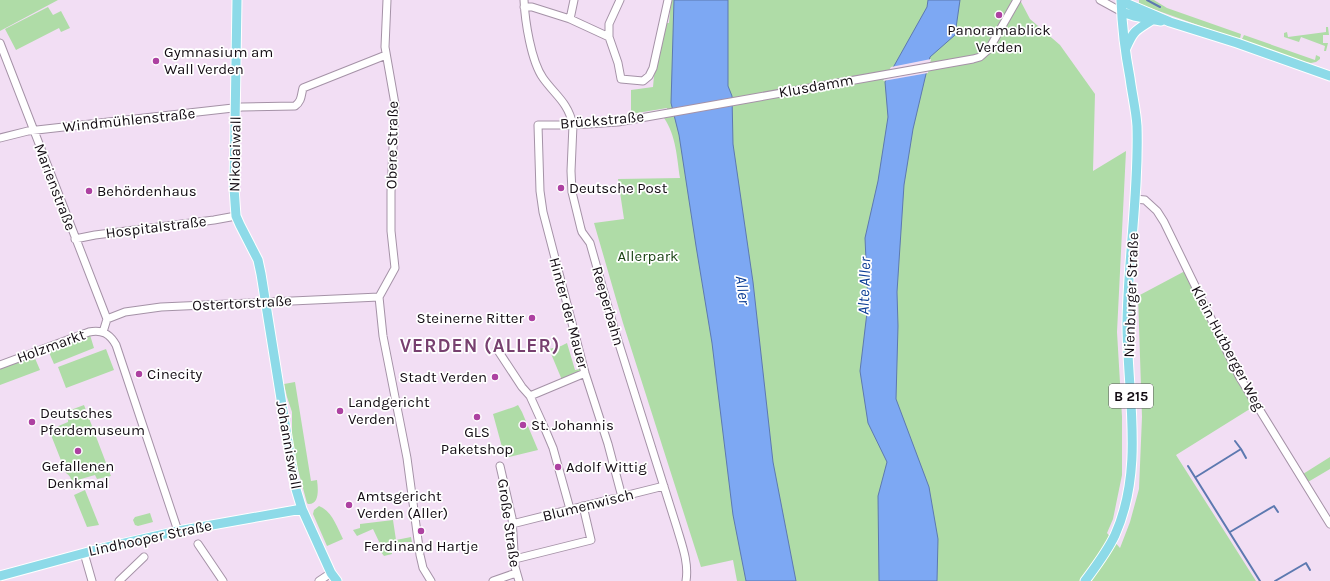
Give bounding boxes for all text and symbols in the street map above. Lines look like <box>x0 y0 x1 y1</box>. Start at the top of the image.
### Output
marker: Panoramablick Verden <box>994 10 1004 20</box>
place label: Panoramablick Verden <box>947 21 1051 56</box>
place label: Gymnasium am Wall Verden <box>164 43 273 78</box>
marker: Gymnasium am Wall Verden <box>151 56 161 66</box>
street label: Klusdamm <box>777 71 855 101</box>
street label: Obere Straße <box>382 101 402 189</box>
street label: Windmühlenstraße <box>62 104 196 136</box>
street label: Brückstraße <box>559 107 645 133</box>
street label: Nikolaiwall <box>225 116 245 192</box>
street label: Marienstraße <box>30 141 80 233</box>
place label: Deutsche Post <box>569 179 668 197</box>
place label: Behördenhaus <box>97 182 197 200</box>
marker: Deutsche Post <box>556 183 566 193</box>
marker: Behördenhaus <box>84 186 94 196</box>
street label: Hospitalstraße <box>105 212 207 242</box>
street label: Nienburger Straße <box>1120 232 1142 358</box>
park label: Allerpark <box>617 247 679 265</box>
street label: Hinter der Mauer <box>545 255 593 371</box>
water label: Alte Aller <box>853 256 875 315</box>
street label: Reeperbahn <box>588 264 628 348</box>
water label: Aller <box>732 274 754 306</box>
street label: Klein Hutberger Weg <box>1187 282 1269 414</box>
street label: Ostertorstraße <box>192 291 292 315</box>
place label: Steinerne Ritter <box>417 309 525 327</box>
marker: Steinerne Ritter <box>527 313 537 323</box>
street label: Holzmarkt <box>14 325 88 367</box>
district label: VERDEN (ALLER) <box>400 335 560 357</box>
place label: Cinecity <box>147 365 202 383</box>
place label: Stadt Verden <box>399 368 487 386</box>
marker: Cinecity <box>134 369 144 379</box>
marker: Stadt Verden <box>490 372 500 382</box>
road number: B 215 <box>1109 384 1153 408</box>
place label: Landgericht Verden <box>348 393 430 428</box>
street label: Johanniswall <box>272 399 306 491</box>
place label: Deutsches Pferdemuseum <box>40 404 145 439</box>
marker: Landgericht Verden <box>335 406 345 416</box>
marker: GLS Paketshop <box>472 412 482 422</box>
place label: St. Johannis <box>531 416 614 434</box>
marker: Deutsches Pferdemuseum <box>27 417 37 427</box>
marker: St. Johannis <box>518 420 528 430</box>
place label: GLS Paketshop <box>441 423 513 458</box>
marker: Gefallenen Denkmal <box>73 446 83 456</box>
place label: Gefallenen Denkmal <box>42 457 114 492</box>
place label: Adolf Wittig <box>566 458 647 476</box>
marker: Adolf Wittig <box>553 462 563 472</box>
street label: Große Straße <box>494 478 524 568</box>
street label: Blumenwisch <box>541 485 635 525</box>
place label: Amtsgericht Verden (Aller) <box>357 487 448 522</box>
marker: Amtsgericht Verden (Aller) <box>344 500 354 510</box>
street label: Lindhooper Straße <box>87 516 213 560</box>
marker: Ferdinand Hartje <box>416 526 426 536</box>
place label: Ferdinand Hartje <box>364 537 478 555</box>

